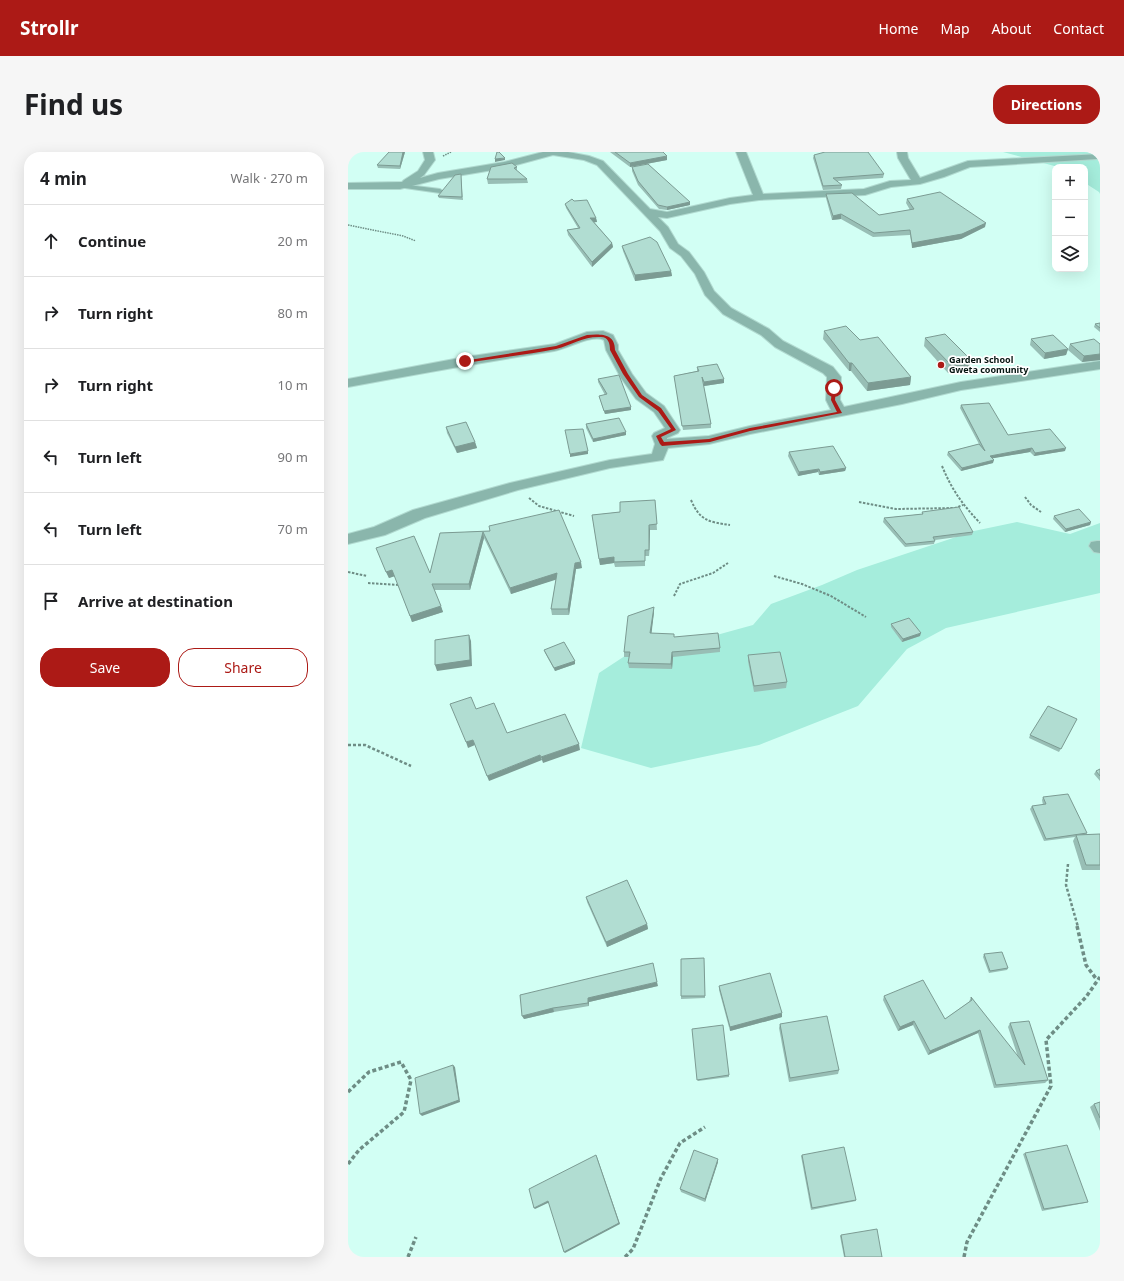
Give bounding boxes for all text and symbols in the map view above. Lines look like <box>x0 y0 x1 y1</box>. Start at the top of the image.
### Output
text: Strollr <box>20 15 79 41</box>
text: Home <box>879 19 918 38</box>
text: Map <box>940 19 970 38</box>
text: About <box>992 19 1031 38</box>
text: Contact <box>1053 19 1104 38</box>
text: Find us <box>24 85 123 123</box>
button: Directions <box>993 85 1100 124</box>
map controls <box>1052 164 1088 272</box>
button: + <box>1052 164 1088 200</box>
text: 4 min <box>40 167 87 190</box>
text: Walk · 270 m <box>230 169 308 187</box>
button: − <box>1052 200 1088 236</box>
icon: ahead <box>40 230 62 252</box>
text: Continue <box>78 231 146 251</box>
text: 20 m <box>278 232 308 250</box>
button: layers <box>1052 236 1088 272</box>
icon: right <box>40 302 62 324</box>
text: Turn right <box>78 303 153 323</box>
text: 80 m <box>278 304 308 322</box>
route end <box>456 352 474 370</box>
place label: Garden School Gweta coomunity <box>949 353 1029 376</box>
marker: Garden School Gweta coomunity <box>936 360 946 370</box>
icon: right <box>40 374 62 396</box>
text: Turn right <box>78 375 153 395</box>
text: 10 m <box>278 376 308 394</box>
route start <box>825 379 843 397</box>
icon: left <box>40 446 62 468</box>
text: Turn left <box>78 447 142 467</box>
text: 90 m <box>278 448 308 466</box>
icon: left <box>40 518 62 540</box>
text: Turn left <box>78 519 142 539</box>
text: 70 m <box>278 520 308 538</box>
icon: arrive <box>40 590 62 612</box>
text: Arrive at destination <box>78 591 233 611</box>
button: Save <box>40 648 170 687</box>
button: Share <box>178 648 308 687</box>

